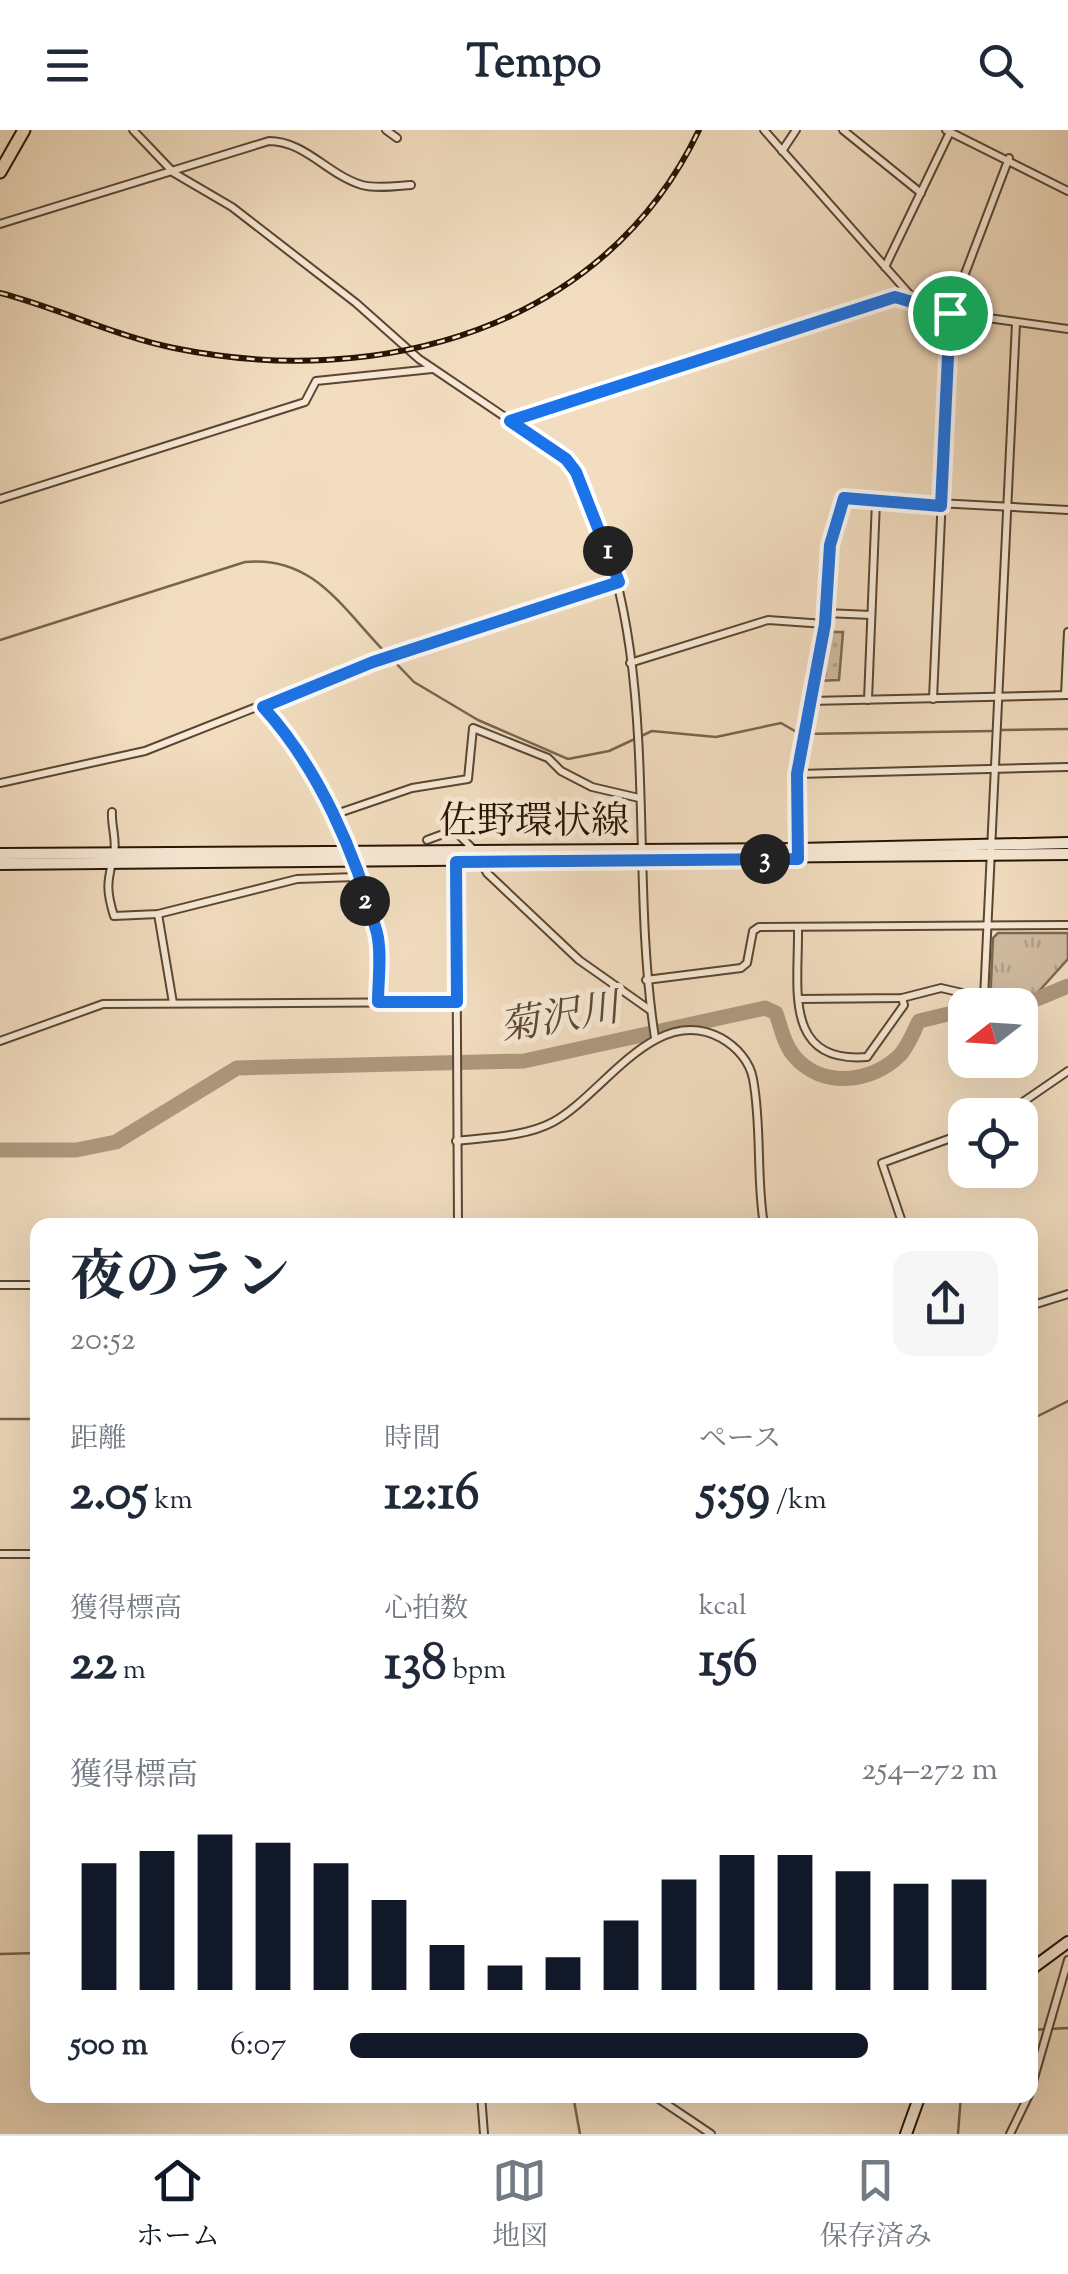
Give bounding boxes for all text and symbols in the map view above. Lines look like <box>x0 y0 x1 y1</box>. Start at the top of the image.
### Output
text: Tempo <box>466 33 602 98</box>
icon: menu <box>40 38 95 93</box>
icon: search <box>973 38 1028 93</box>
pin <box>908 271 993 356</box>
icon: arrive <box>923 286 978 341</box>
pin: 1 <box>583 526 633 576</box>
text: 1 <box>603 531 613 571</box>
street label: 佐野環状線 <box>439 797 629 851</box>
pin: 3 <box>740 834 790 884</box>
text: 3 <box>759 839 771 879</box>
pin: 2 <box>340 876 390 926</box>
text: 2 <box>358 881 372 921</box>
water label: 菊沢川 <box>496 981 628 1059</box>
north arrow <box>948 988 1038 1078</box>
map controls <box>948 988 1038 1188</box>
button: locate <box>948 1098 1038 1188</box>
text: 夜のラン <box>70 1241 290 1320</box>
button: share <box>893 1251 998 1356</box>
text: 20:52 <box>70 1318 136 1364</box>
text: 距離 <box>70 1420 126 1460</box>
text: 時間 <box>384 1420 440 1460</box>
text: ペース <box>699 1420 781 1460</box>
text: 2.05 <box>70 1460 148 1532</box>
text: 12:16 <box>384 1460 480 1532</box>
text: 5:59 <box>699 1460 770 1532</box>
text: km <box>148 1481 193 1521</box>
text: /km <box>770 1481 827 1521</box>
text: kcal <box>699 1587 747 1627</box>
text: 獲得標高 <box>70 1590 182 1630</box>
text: 心拍数 <box>384 1590 468 1630</box>
text: 156 <box>699 1627 758 1699</box>
text: 22 <box>70 1630 117 1702</box>
text: 138 <box>384 1630 447 1702</box>
text: m <box>117 1651 146 1691</box>
text: bpm <box>447 1651 506 1691</box>
text: 254–272 m <box>862 1748 998 1794</box>
text: 獲得標高 <box>70 1754 198 1800</box>
text: 500 m <box>70 2023 148 2069</box>
text: 6:07 <box>230 2023 287 2069</box>
tab: ホーム <box>136 2153 220 2258</box>
tab: 地図 <box>492 2153 548 2258</box>
tab: 保存済み <box>820 2153 932 2258</box>

